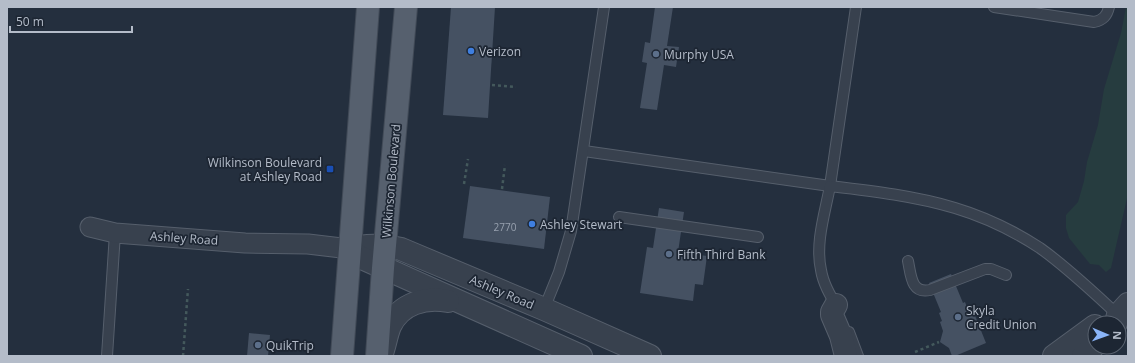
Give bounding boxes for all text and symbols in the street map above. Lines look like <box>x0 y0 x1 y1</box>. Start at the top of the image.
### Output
scale bar <box>10 8 132 34</box>
text: 50 m <box>16 13 44 30</box>
place label: Verizon <box>479 43 521 60</box>
marker: Verizon <box>466 46 476 56</box>
place label: Murphy USA <box>664 46 734 63</box>
marker: Murphy USA <box>651 49 661 59</box>
street label: Wilkinson Boulevard <box>378 123 404 239</box>
place label: Wilkinson Boulevard at Ashley Road <box>208 154 322 185</box>
marker: Wilkinson Boulevard at Ashley Road <box>325 164 335 174</box>
place label: Ashley Stewart <box>540 216 622 233</box>
marker: Ashley Stewart <box>527 219 537 229</box>
house number: 2770 <box>494 220 517 234</box>
street label: Ashley Road <box>149 227 219 249</box>
place label: Fifth Third Bank <box>677 246 766 263</box>
marker: Fifth Third Bank <box>664 249 674 259</box>
street label: Ashley Road <box>467 271 537 313</box>
place label: Skyla Credit Union <box>966 302 1037 333</box>
marker: Skyla Credit Union <box>953 312 963 322</box>
north arrow <box>1087 315 1127 355</box>
text: N <box>1110 331 1125 340</box>
place label: QuikTrip <box>266 337 314 354</box>
marker: QuikTrip <box>253 340 263 350</box>

